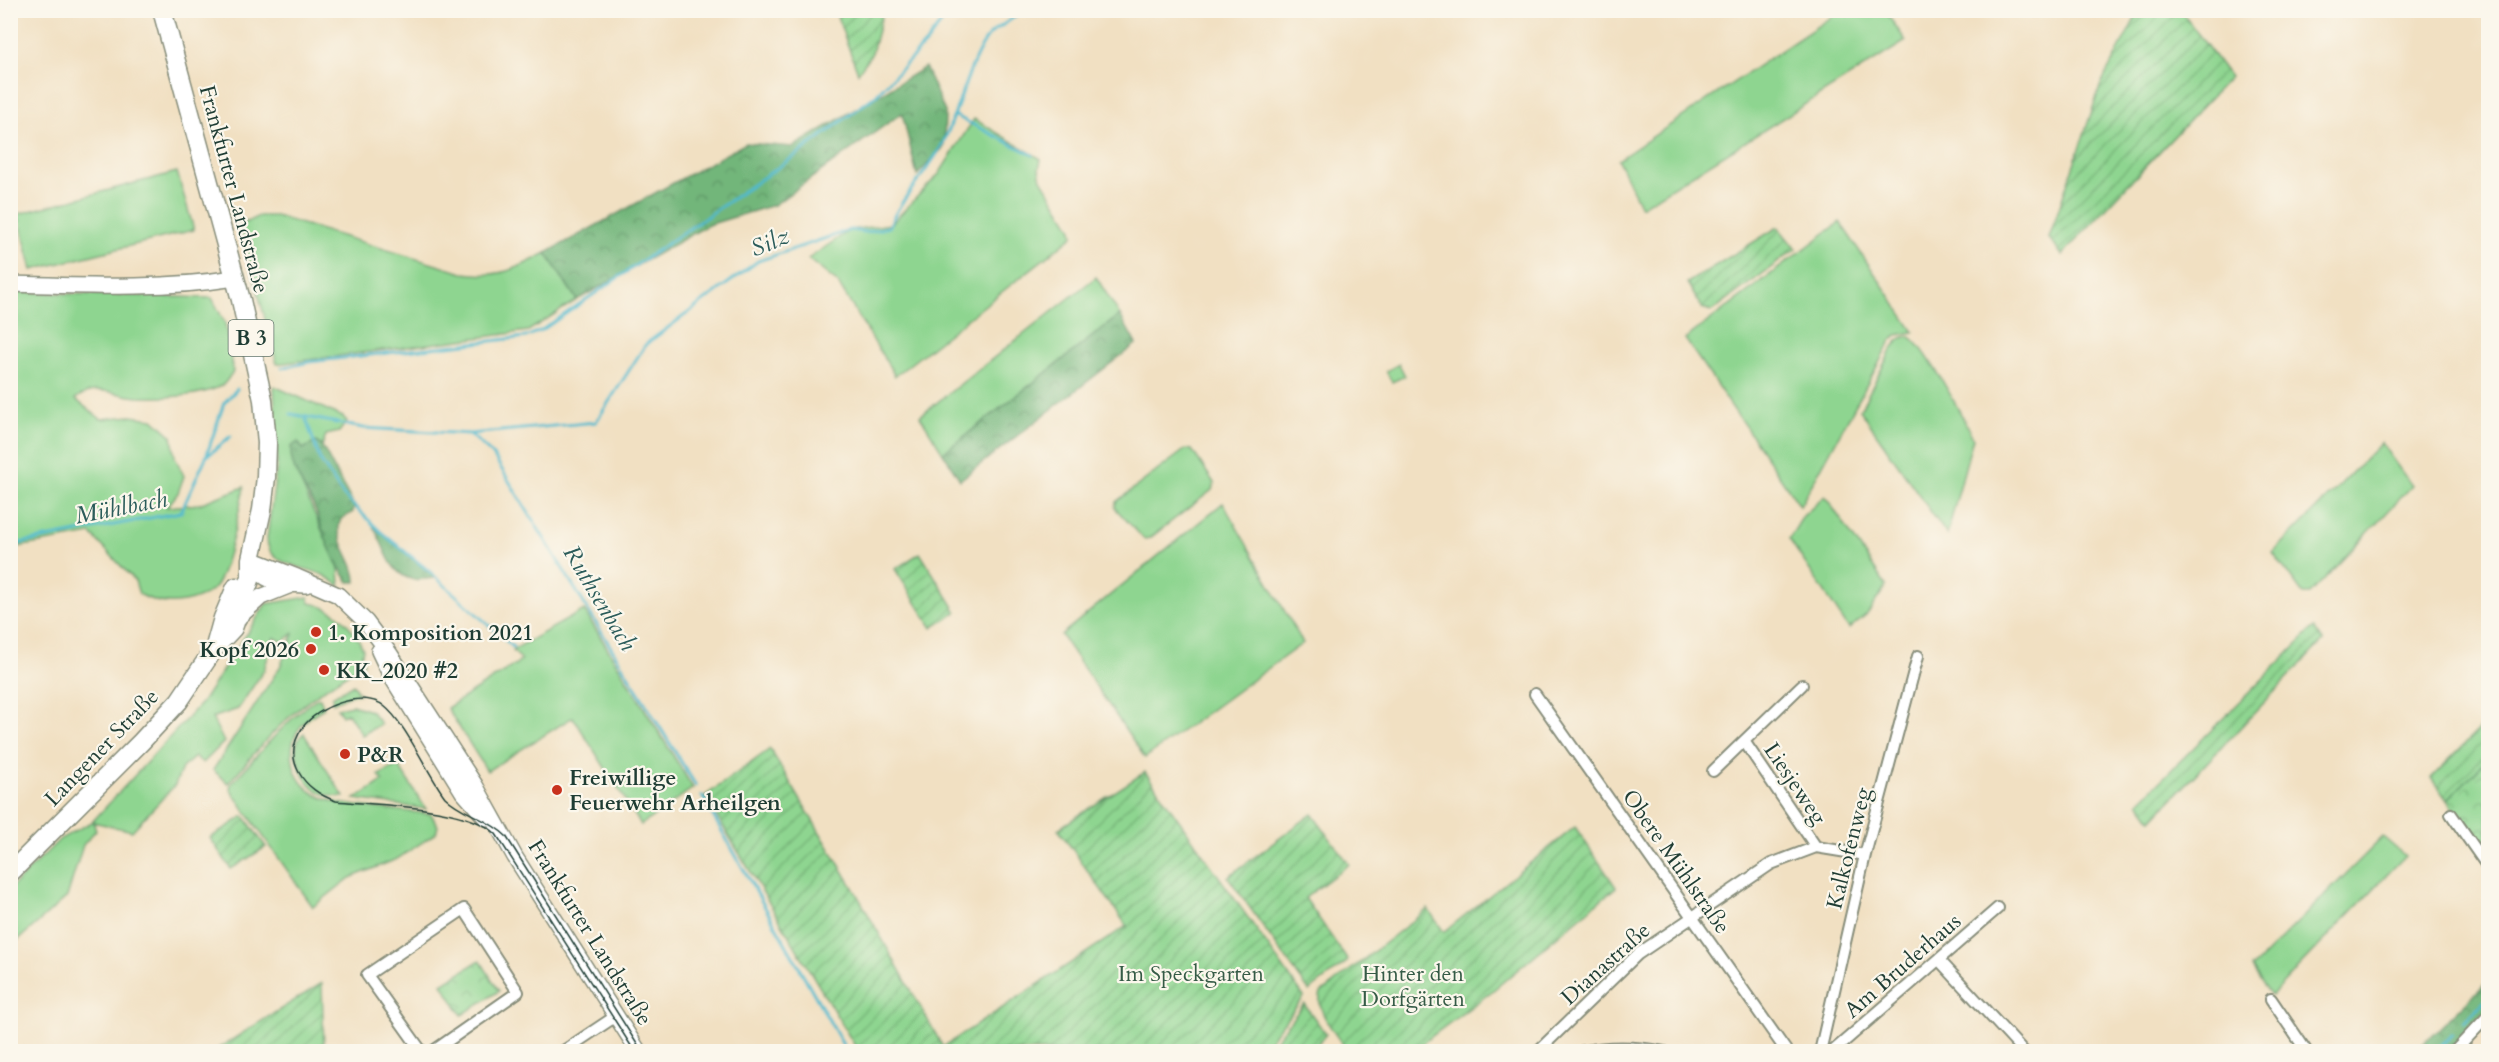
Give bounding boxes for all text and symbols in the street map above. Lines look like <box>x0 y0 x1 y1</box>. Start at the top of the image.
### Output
street label: Frankfurter Landstraße <box>192 82 276 296</box>
water label: Silz <box>745 219 795 265</box>
road number: B 3 <box>228 320 274 356</box>
water label: Mühlbach <box>72 482 170 533</box>
water label: Ruthsenbach <box>555 539 644 658</box>
place label: 1. Komposition 2021 <box>328 618 534 648</box>
marker: 1. Komposition 2021 <box>309 625 323 639</box>
place label: Kopf 2026 <box>199 635 299 665</box>
marker: Kopf 2026 <box>304 642 318 656</box>
place label: KK_2020 #2 <box>336 656 458 686</box>
marker: KK_2020 #2 <box>317 663 331 677</box>
street label: Langener Straße <box>38 682 166 813</box>
street label: Liesjeweg <box>1757 737 1834 831</box>
place label: P&R <box>357 740 405 770</box>
marker: P&R <box>338 747 352 761</box>
place label: Freiwillige Feuerwehr Arheilgen <box>569 763 781 818</box>
marker: Freiwillige Feuerwehr Arheilgen <box>550 783 564 797</box>
street label: Obere Mühlstraße <box>1615 783 1737 940</box>
street label: Kalkofenweg <box>1819 784 1879 912</box>
street label: Frankfurter Landstraße <box>521 834 660 1031</box>
street label: Am Bruderhaus <box>1838 907 1968 1025</box>
street label: Dianastraße <box>1555 916 1657 1012</box>
park label: Im Speckgarten <box>1118 959 1264 989</box>
park label: Hinter den Dorfgärten <box>1361 959 1465 1014</box>

